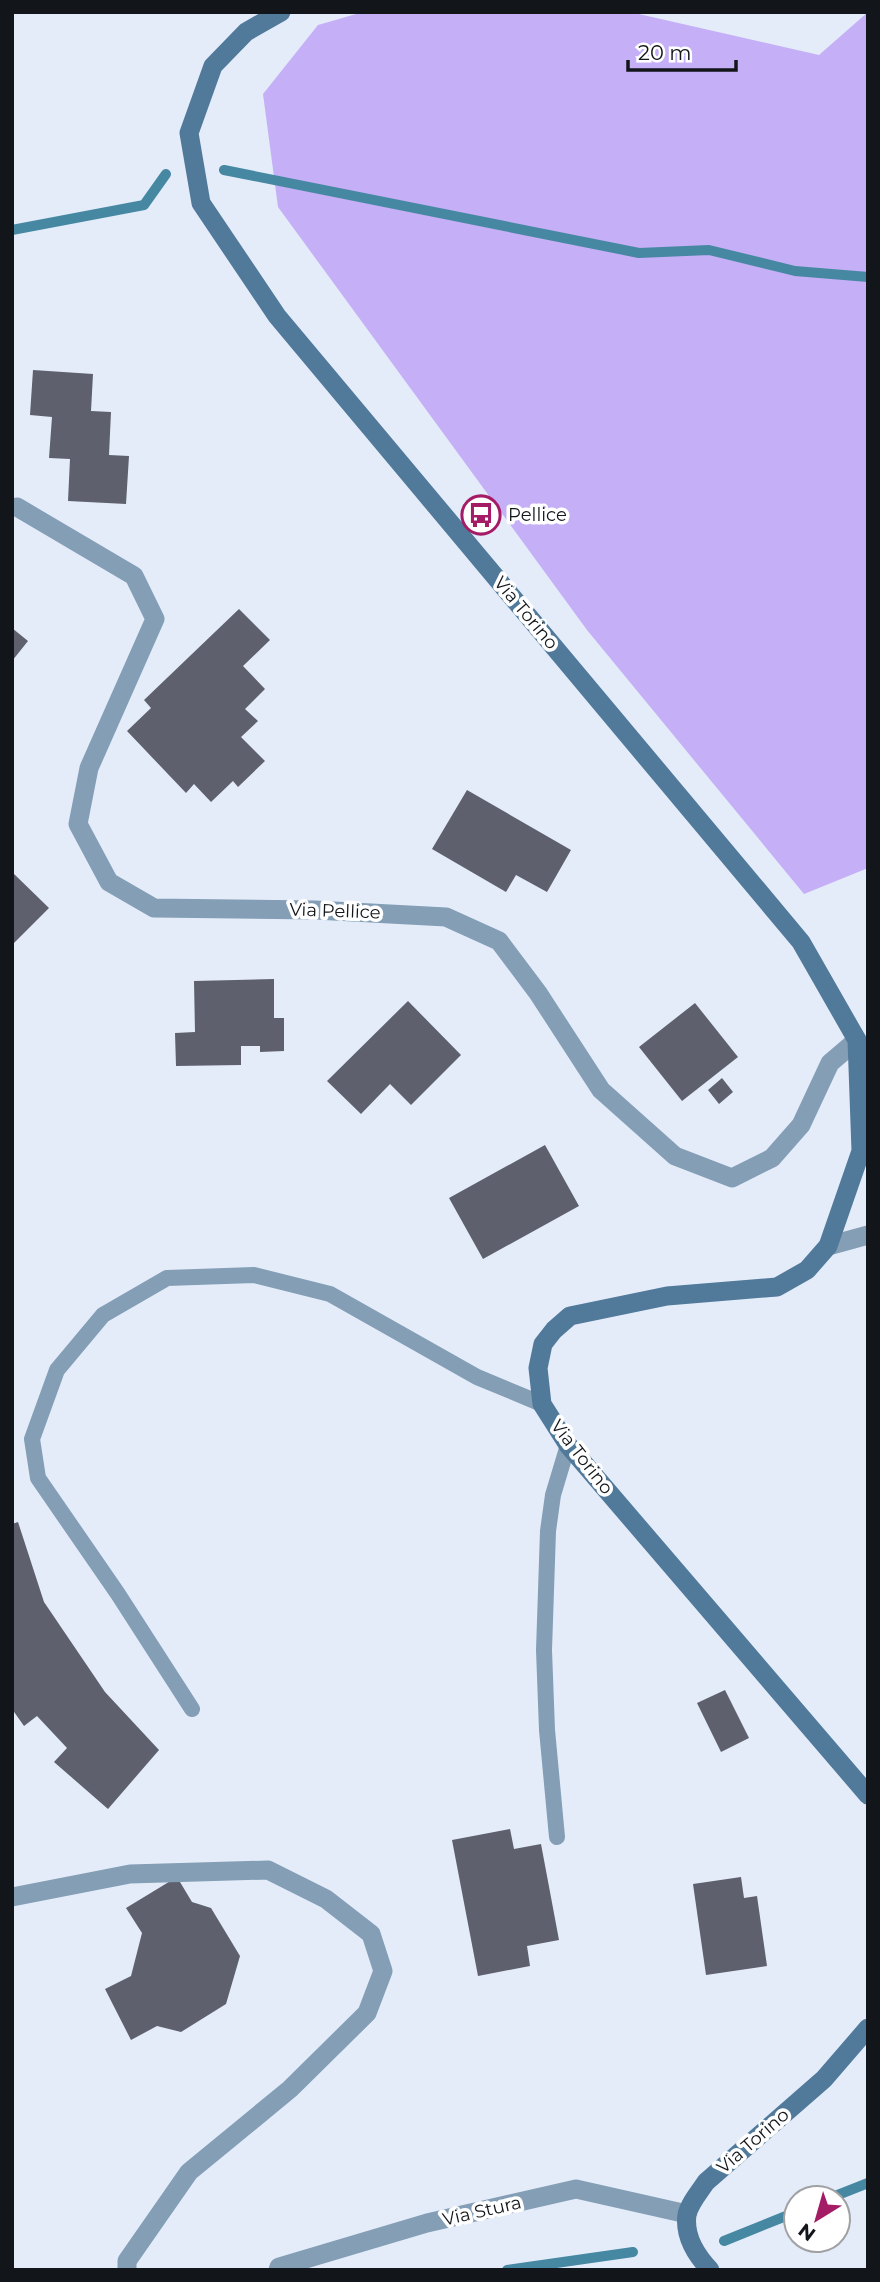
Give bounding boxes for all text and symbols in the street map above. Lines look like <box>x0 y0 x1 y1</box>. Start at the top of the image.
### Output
scale bar <box>628 28 736 72</box>
text: 20 m <box>638 40 692 65</box>
bus stop icon: Pellice <box>460 494 502 536</box>
place label: Pellice <box>508 504 567 526</box>
street label: Via Torino <box>489 572 563 654</box>
street label: Via Pellice <box>289 898 381 924</box>
street label: Via Torino <box>546 1415 618 1499</box>
street label: Via Torino <box>712 2104 794 2178</box>
north arrow <box>782 2184 852 2254</box>
street label: Via Stura <box>441 2191 523 2231</box>
text: N <box>794 2218 820 2246</box>

